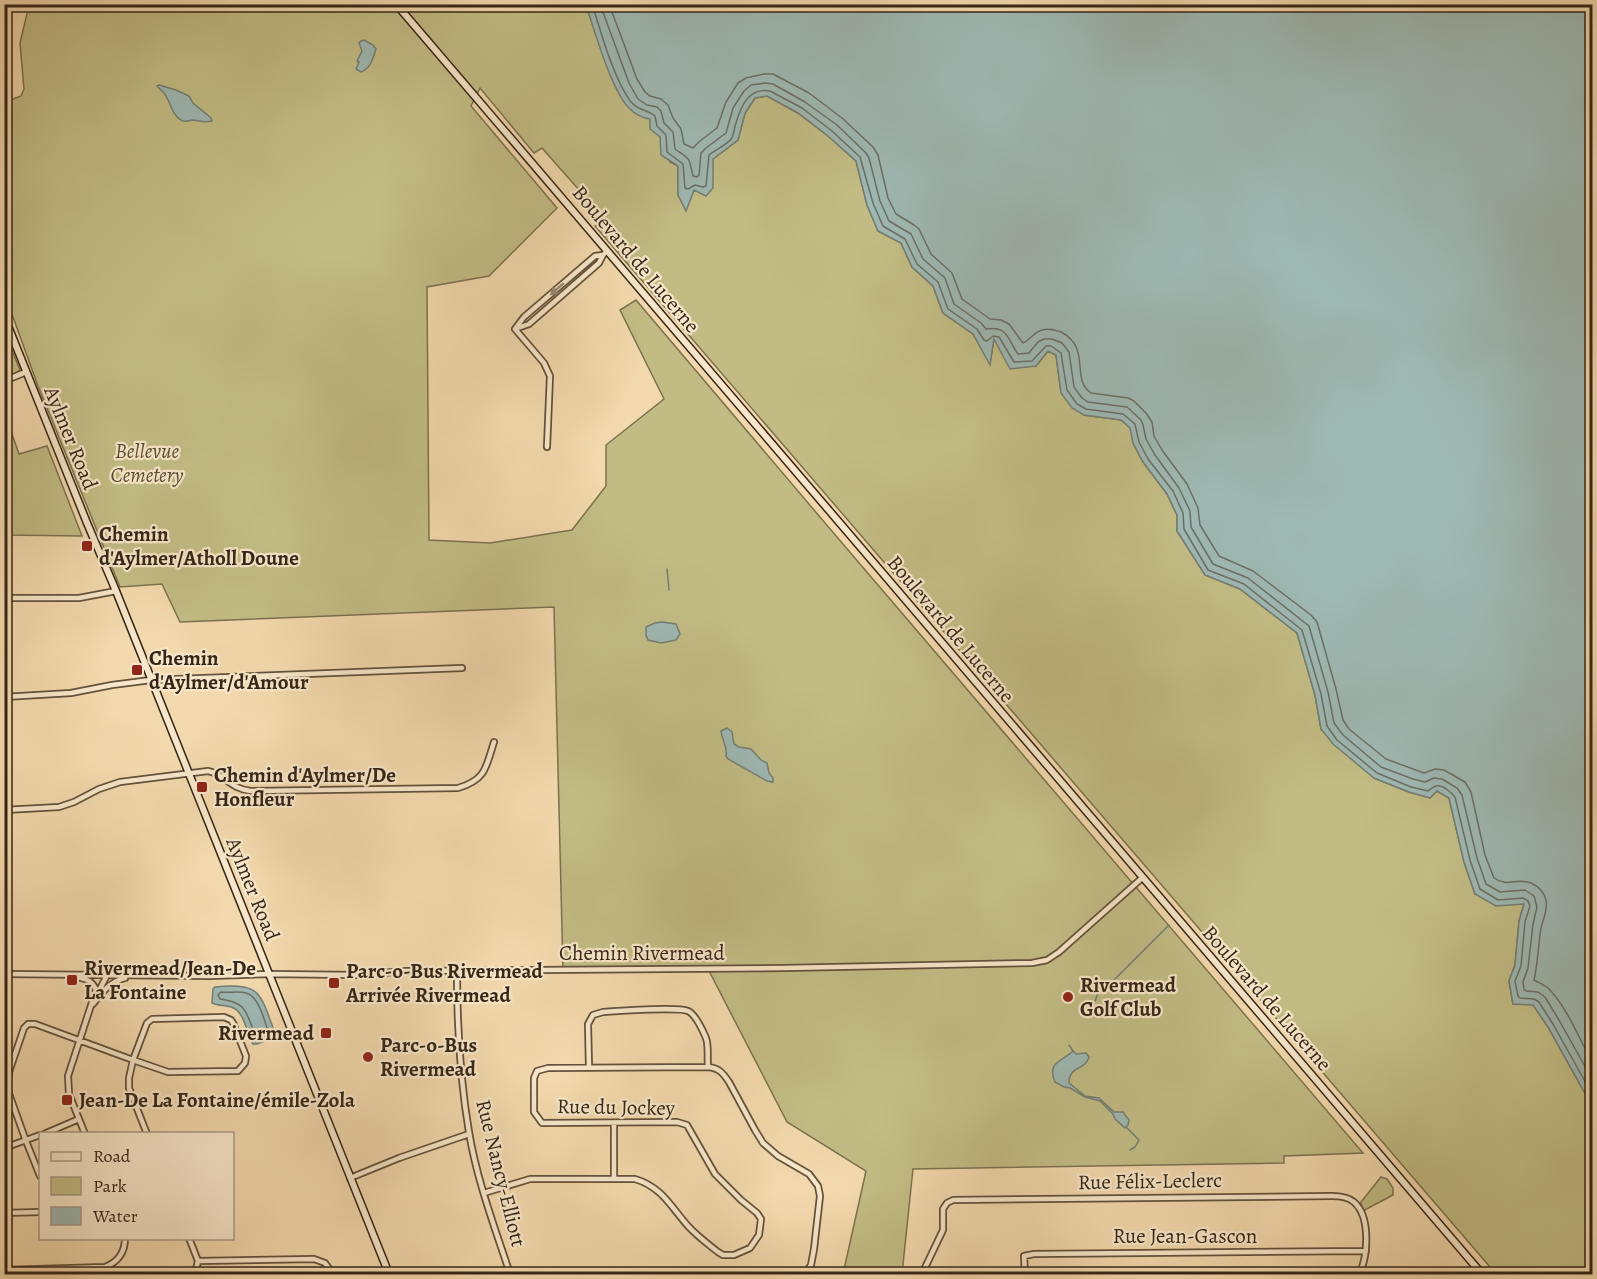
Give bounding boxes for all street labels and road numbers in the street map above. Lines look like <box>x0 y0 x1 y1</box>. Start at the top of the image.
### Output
street label: Boulevard de Lucerne <box>566 179 706 339</box>
street label: Aylmer Road <box>37 381 105 495</box>
street label: Boulevard de Lucerne <box>881 549 1021 709</box>
street label: Aylmer Road <box>219 832 287 946</box>
street label: Boulevard de Lucerne <box>1196 919 1338 1077</box>
street label: Chemin Rivermead <box>559 939 726 967</box>
street label: Rue du Jockey <box>557 1092 676 1122</box>
street label: Rue Nancy-Elliott <box>469 1096 533 1250</box>
street label: Rue Félix-Leclerc <box>1078 1166 1222 1196</box>
street label: Rue Jean-Gascon <box>1113 1222 1257 1250</box>

